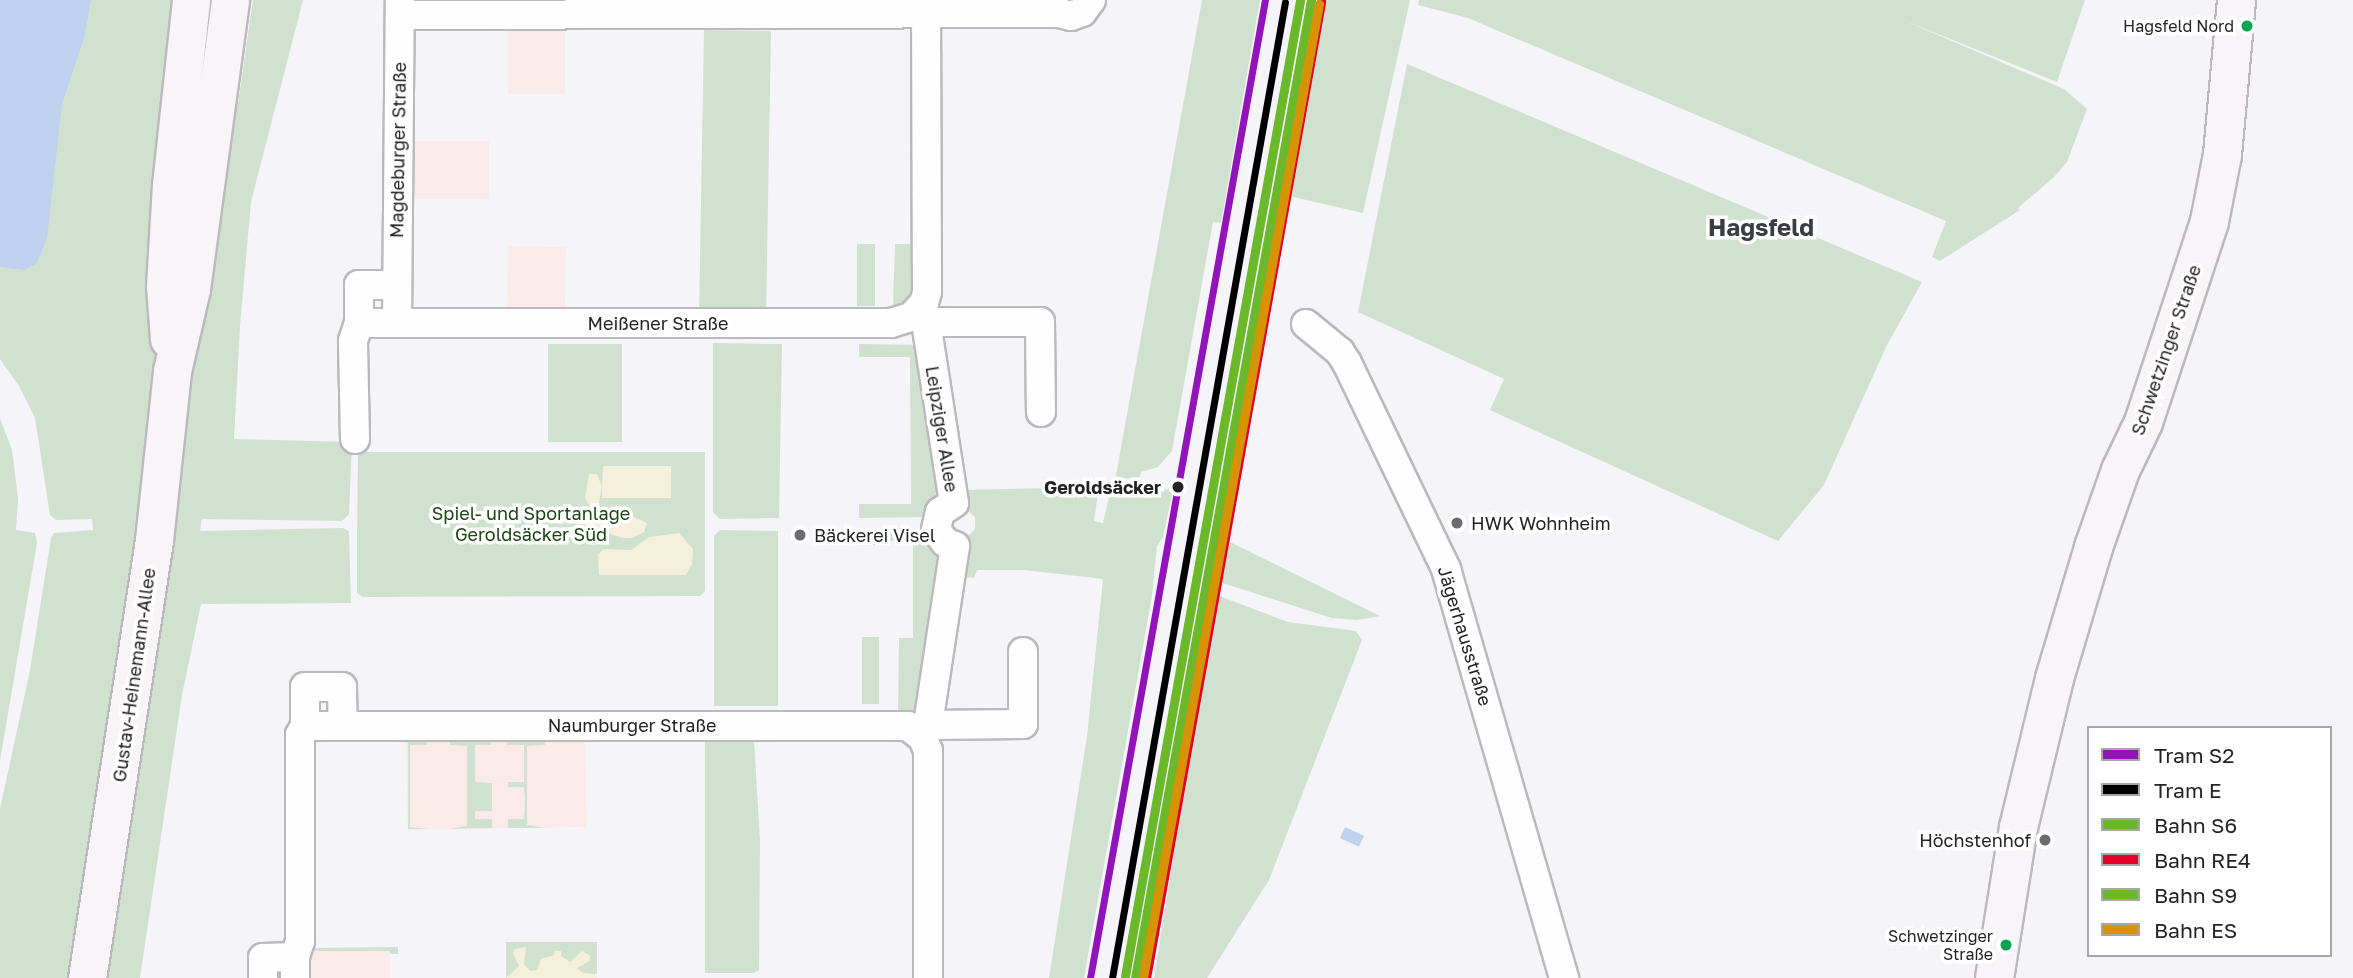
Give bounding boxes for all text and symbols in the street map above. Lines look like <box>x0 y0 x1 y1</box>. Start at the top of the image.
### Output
place label: Hagsfeld Nord <box>2123 16 2234 36</box>
marker: Hagsfeld Nord <box>2240 19 2254 33</box>
street label: Magdeburger Straße <box>386 62 410 238</box>
district label: Hagsfeld <box>1708 213 1814 241</box>
street label: Schwetzinger Straße <box>2127 262 2205 438</box>
street label: Meißener Straße <box>588 312 728 334</box>
street label: Leipziger Allee <box>921 364 963 494</box>
place label: Geroldsäcker <box>1044 476 1161 498</box>
marker: Geroldsäcker <box>1167 476 1189 498</box>
park label: Spiel- und Sportanlage Geroldsäcker Süd <box>432 503 630 546</box>
place label: HWK Wohnheim <box>1471 512 1611 534</box>
marker: HWK Wohnheim <box>1449 515 1465 531</box>
place label: Bäckerei Visel <box>814 524 936 546</box>
marker: Bäckerei Visel <box>792 527 808 543</box>
street label: Jägerhausstraße <box>1433 564 1497 708</box>
street label: Gustav-Heinemann-Allee <box>108 566 160 784</box>
street label: Naumburger Straße <box>548 714 716 736</box>
legend <box>2087 726 2332 957</box>
text: Tram S2 <box>2154 742 2234 768</box>
text: Tram E <box>2154 777 2222 803</box>
text: Bahn S6 <box>2154 812 2237 838</box>
place label: Höchstenhof <box>1919 829 2031 851</box>
marker: Höchstenhof <box>2037 832 2053 848</box>
text: Bahn RE4 <box>2154 847 2251 873</box>
text: Bahn S9 <box>2154 882 2237 908</box>
text: Bahn ES <box>2154 917 2237 943</box>
place label: Schwetzinger Straße <box>1888 926 1993 964</box>
marker: Schwetzinger Straße <box>1999 938 2013 952</box>

